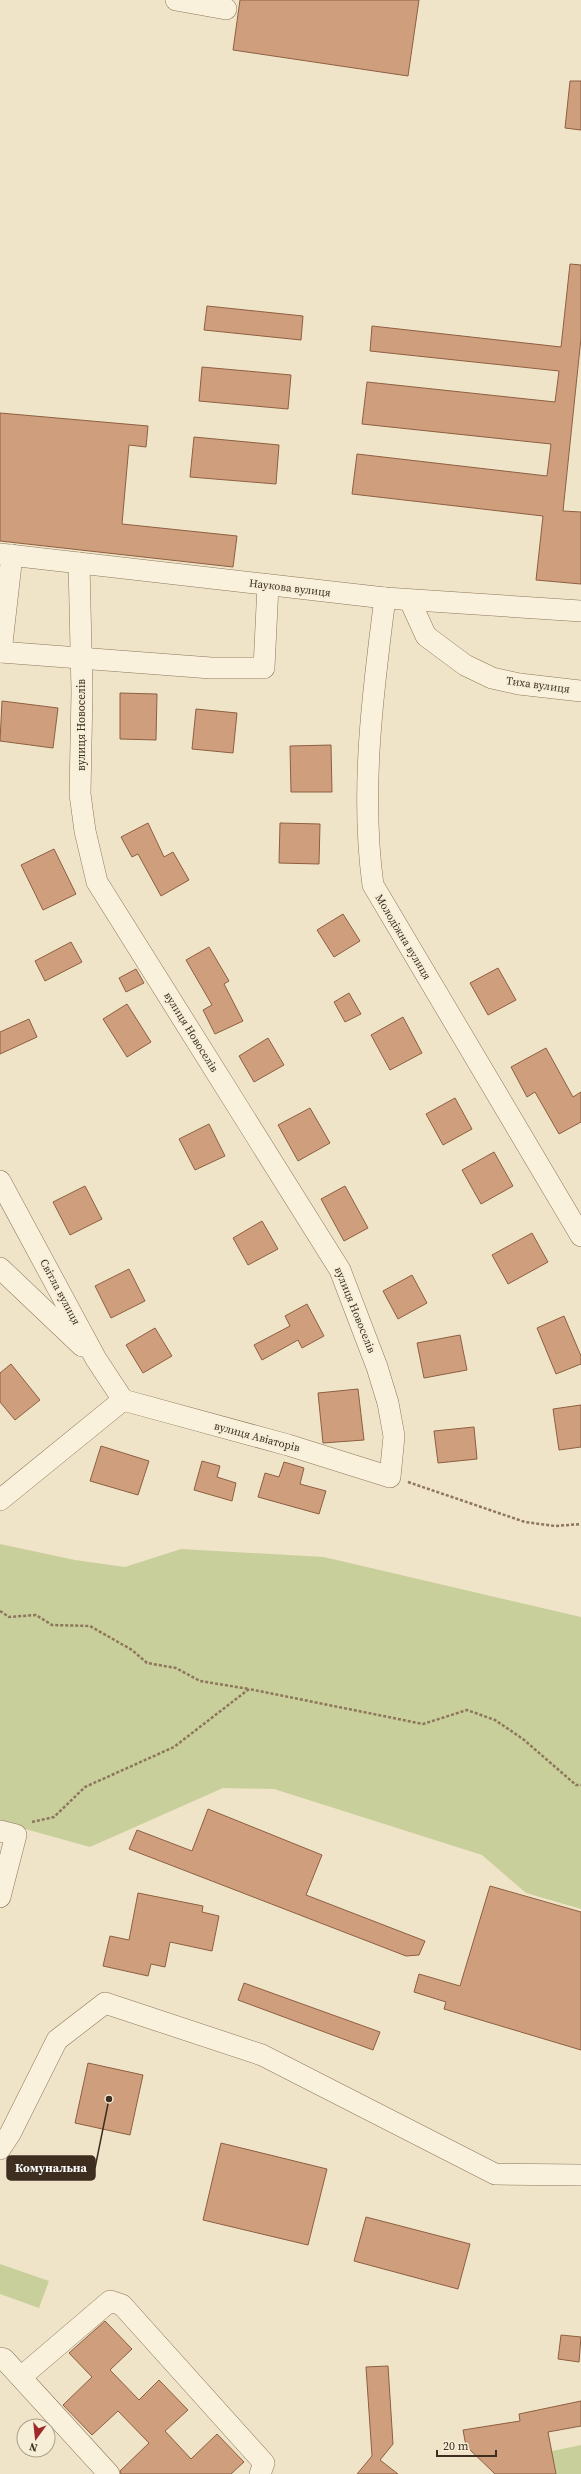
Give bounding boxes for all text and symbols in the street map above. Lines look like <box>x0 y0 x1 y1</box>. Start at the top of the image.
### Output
street label: Наукова вулиця <box>248 576 332 600</box>
street label: Тиха вулиця <box>505 673 571 697</box>
street label: вулиця Новоселів <box>74 679 89 771</box>
street label: Молодіжна вулиця <box>371 891 435 983</box>
street label: вулиця Новоселів <box>160 989 222 1075</box>
street label: Світла вулиця <box>36 1256 84 1328</box>
street label: вулиця Новоселів <box>331 1265 379 1356</box>
street label: вулиця Авіаторів <box>212 1418 302 1456</box>
callout: Комунальна <box>7 2156 95 2180</box>
text: Комунальна <box>15 2160 88 2176</box>
north arrow <box>16 2418 56 2458</box>
scale bar <box>437 2432 496 2458</box>
text: 20 m <box>443 2438 469 2454</box>
text: N <box>28 2439 39 2455</box>

